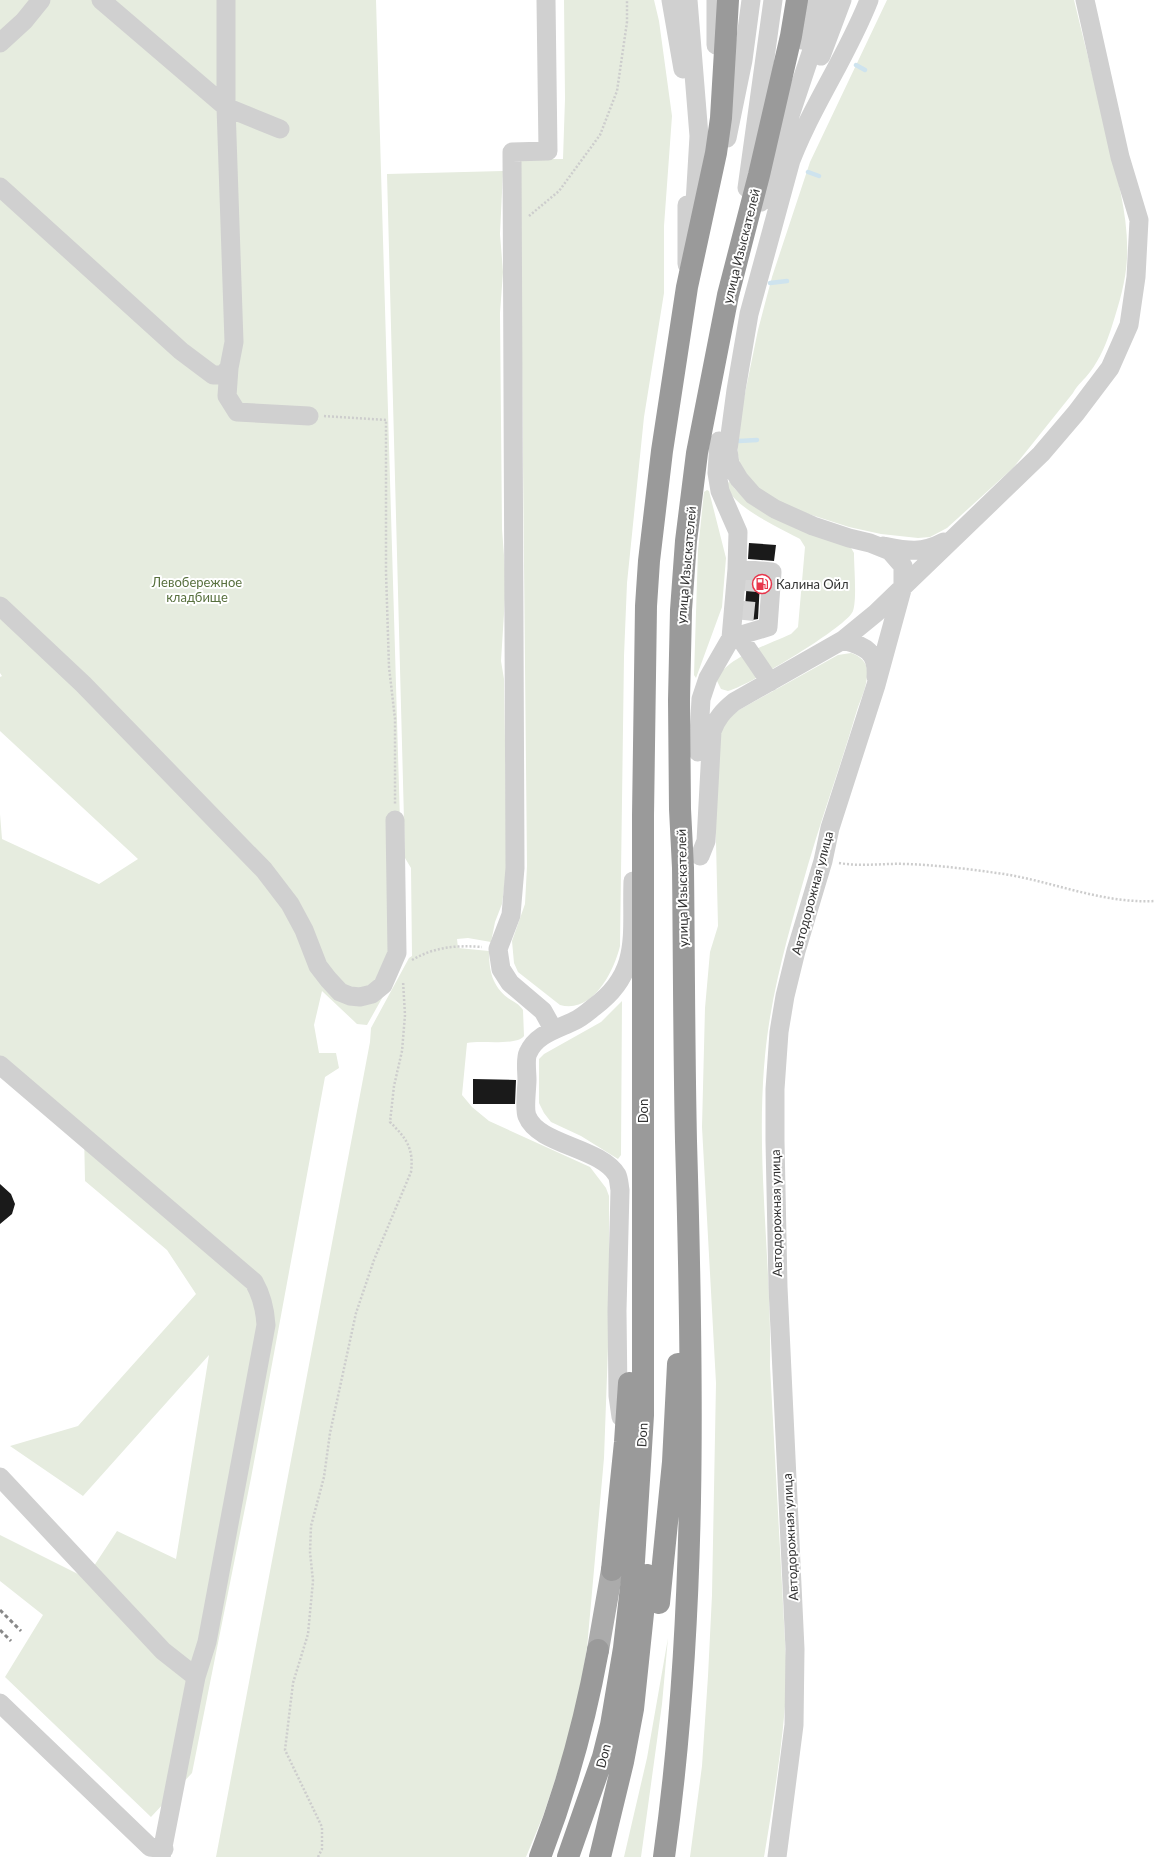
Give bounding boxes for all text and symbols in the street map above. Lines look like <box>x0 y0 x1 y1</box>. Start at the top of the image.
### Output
street label: улица Изыскателей <box>719 187 763 305</box>
street label: улица Изыскателей <box>673 505 699 625</box>
fuel station icon: Калина Ойл <box>751 573 773 595</box>
park label: Левобережное кладбище <box>151 574 242 605</box>
place label: Калина Ойл <box>776 576 849 592</box>
street label: улица Изыскателей <box>673 829 691 947</box>
street label: Автодорожная улица <box>788 829 836 957</box>
street label: Don <box>635 1099 651 1123</box>
street label: Автодорожная улица <box>767 1149 785 1277</box>
street label: Don <box>633 1422 651 1448</box>
street label: Автодорожная улица <box>779 1473 801 1601</box>
street label: Don <box>592 1742 614 1770</box>

